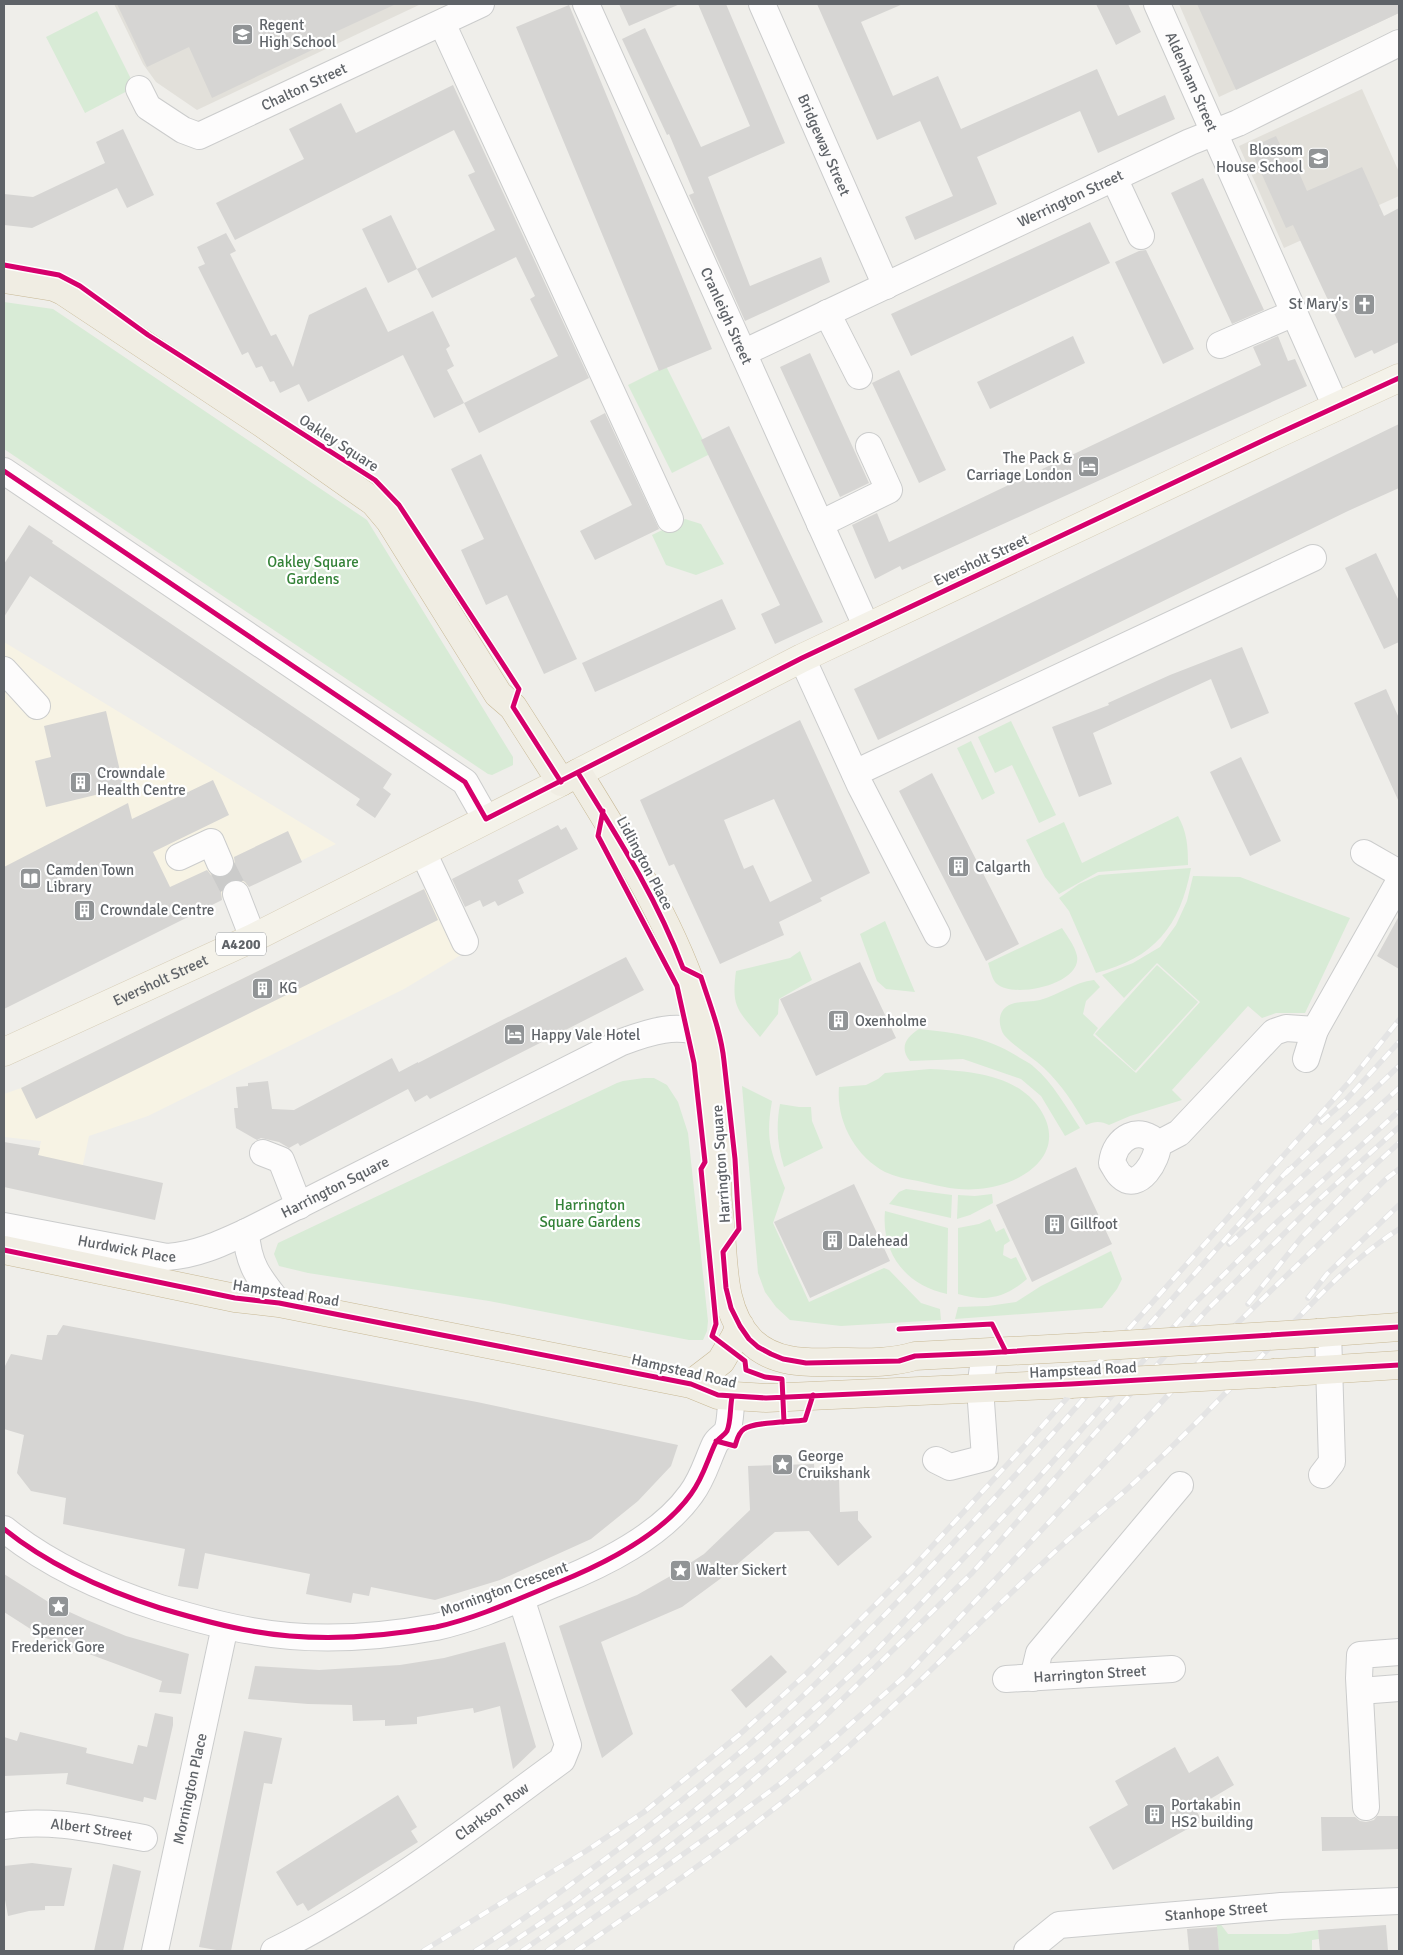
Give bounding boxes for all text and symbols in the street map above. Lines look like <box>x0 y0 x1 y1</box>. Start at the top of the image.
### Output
place label: Regent High School <box>259 16 336 51</box>
school or university icon: Regent High School <box>231 22 255 46</box>
street label: Aldenham Street <box>1162 29 1221 134</box>
street label: Chalton Street <box>258 59 350 115</box>
street label: Bridgeway Street <box>794 91 854 199</box>
place label: Blossom House School <box>1216 141 1303 176</box>
school or university icon: Blossom House School <box>1307 147 1331 171</box>
street label: Werrington Street <box>1015 166 1126 231</box>
street label: Cranleigh Street <box>697 264 756 367</box>
church icon: St Mary's <box>1352 292 1376 316</box>
place label: St Mary's <box>1289 295 1348 313</box>
street label: Oakley Square <box>296 411 382 475</box>
place label: The Pack & Carriage London <box>966 449 1073 484</box>
hotel icon: The Pack & Carriage London <box>1076 455 1100 479</box>
street label: Eversholt Street <box>931 530 1031 590</box>
park label: Oakley Square Gardens <box>267 553 359 588</box>
place label: Crowndale Health Centre <box>97 764 186 799</box>
building icon: Crowndale Health Centre <box>69 770 93 794</box>
street label: Lidlington Place <box>613 813 677 913</box>
building icon: Calgarth <box>947 855 971 879</box>
place label: Calgarth <box>975 858 1031 876</box>
place label: Camden Town Library <box>46 861 134 896</box>
library icon: Camden Town Library <box>18 867 42 891</box>
building icon: Crowndale Centre <box>72 898 96 922</box>
place label: Crowndale Centre <box>100 901 214 919</box>
road number: A4200 <box>216 932 266 956</box>
street label: Eversholt Street <box>110 951 211 1010</box>
building icon: KG <box>251 976 275 1000</box>
place label: KG <box>279 979 297 997</box>
building icon: Oxenholme <box>827 1009 851 1033</box>
place label: Oxenholme <box>855 1012 927 1030</box>
hotel icon: Happy Vale Hotel <box>503 1023 527 1047</box>
place label: Happy Vale Hotel <box>531 1026 640 1044</box>
street label: Harrington Square <box>708 1104 734 1224</box>
street label: Harrington Square <box>278 1152 392 1222</box>
park label: Harrington Square Gardens <box>540 1196 641 1231</box>
building icon: Gillfoot <box>1042 1212 1066 1236</box>
place label: Gillfoot <box>1070 1215 1118 1233</box>
building icon: Dalehead <box>820 1229 844 1253</box>
street label: Hurdwick Place <box>76 1231 177 1266</box>
place label: Dalehead <box>848 1232 908 1250</box>
street label: Hampstead Road <box>231 1276 341 1310</box>
street label: Hampstead Road <box>629 1350 739 1392</box>
street label: Hampstead Road <box>1029 1358 1137 1382</box>
place label: George Cruikshank <box>798 1447 871 1482</box>
place icon: George Cruikshank <box>770 1453 794 1477</box>
street label: Mornington Crescent <box>438 1558 570 1620</box>
place icon: Walter Sickert <box>668 1558 692 1582</box>
place label: Walter Sickert <box>696 1561 787 1579</box>
place icon: Spencer Frederick Gore <box>46 1595 70 1619</box>
place label: Spencer Frederick Gore <box>11 1621 105 1656</box>
street label: Harrington Street <box>1033 1662 1147 1686</box>
street label: Mornington Place <box>169 1731 211 1846</box>
street label: Clarkson Row <box>451 1778 533 1845</box>
place label: Portakabin HS2 building <box>1171 1796 1253 1831</box>
building icon: Portakabin HS2 building <box>1143 1802 1167 1826</box>
street label: Albert Street <box>50 1815 134 1845</box>
street label: Stanhope Street <box>1164 1898 1268 1925</box>

